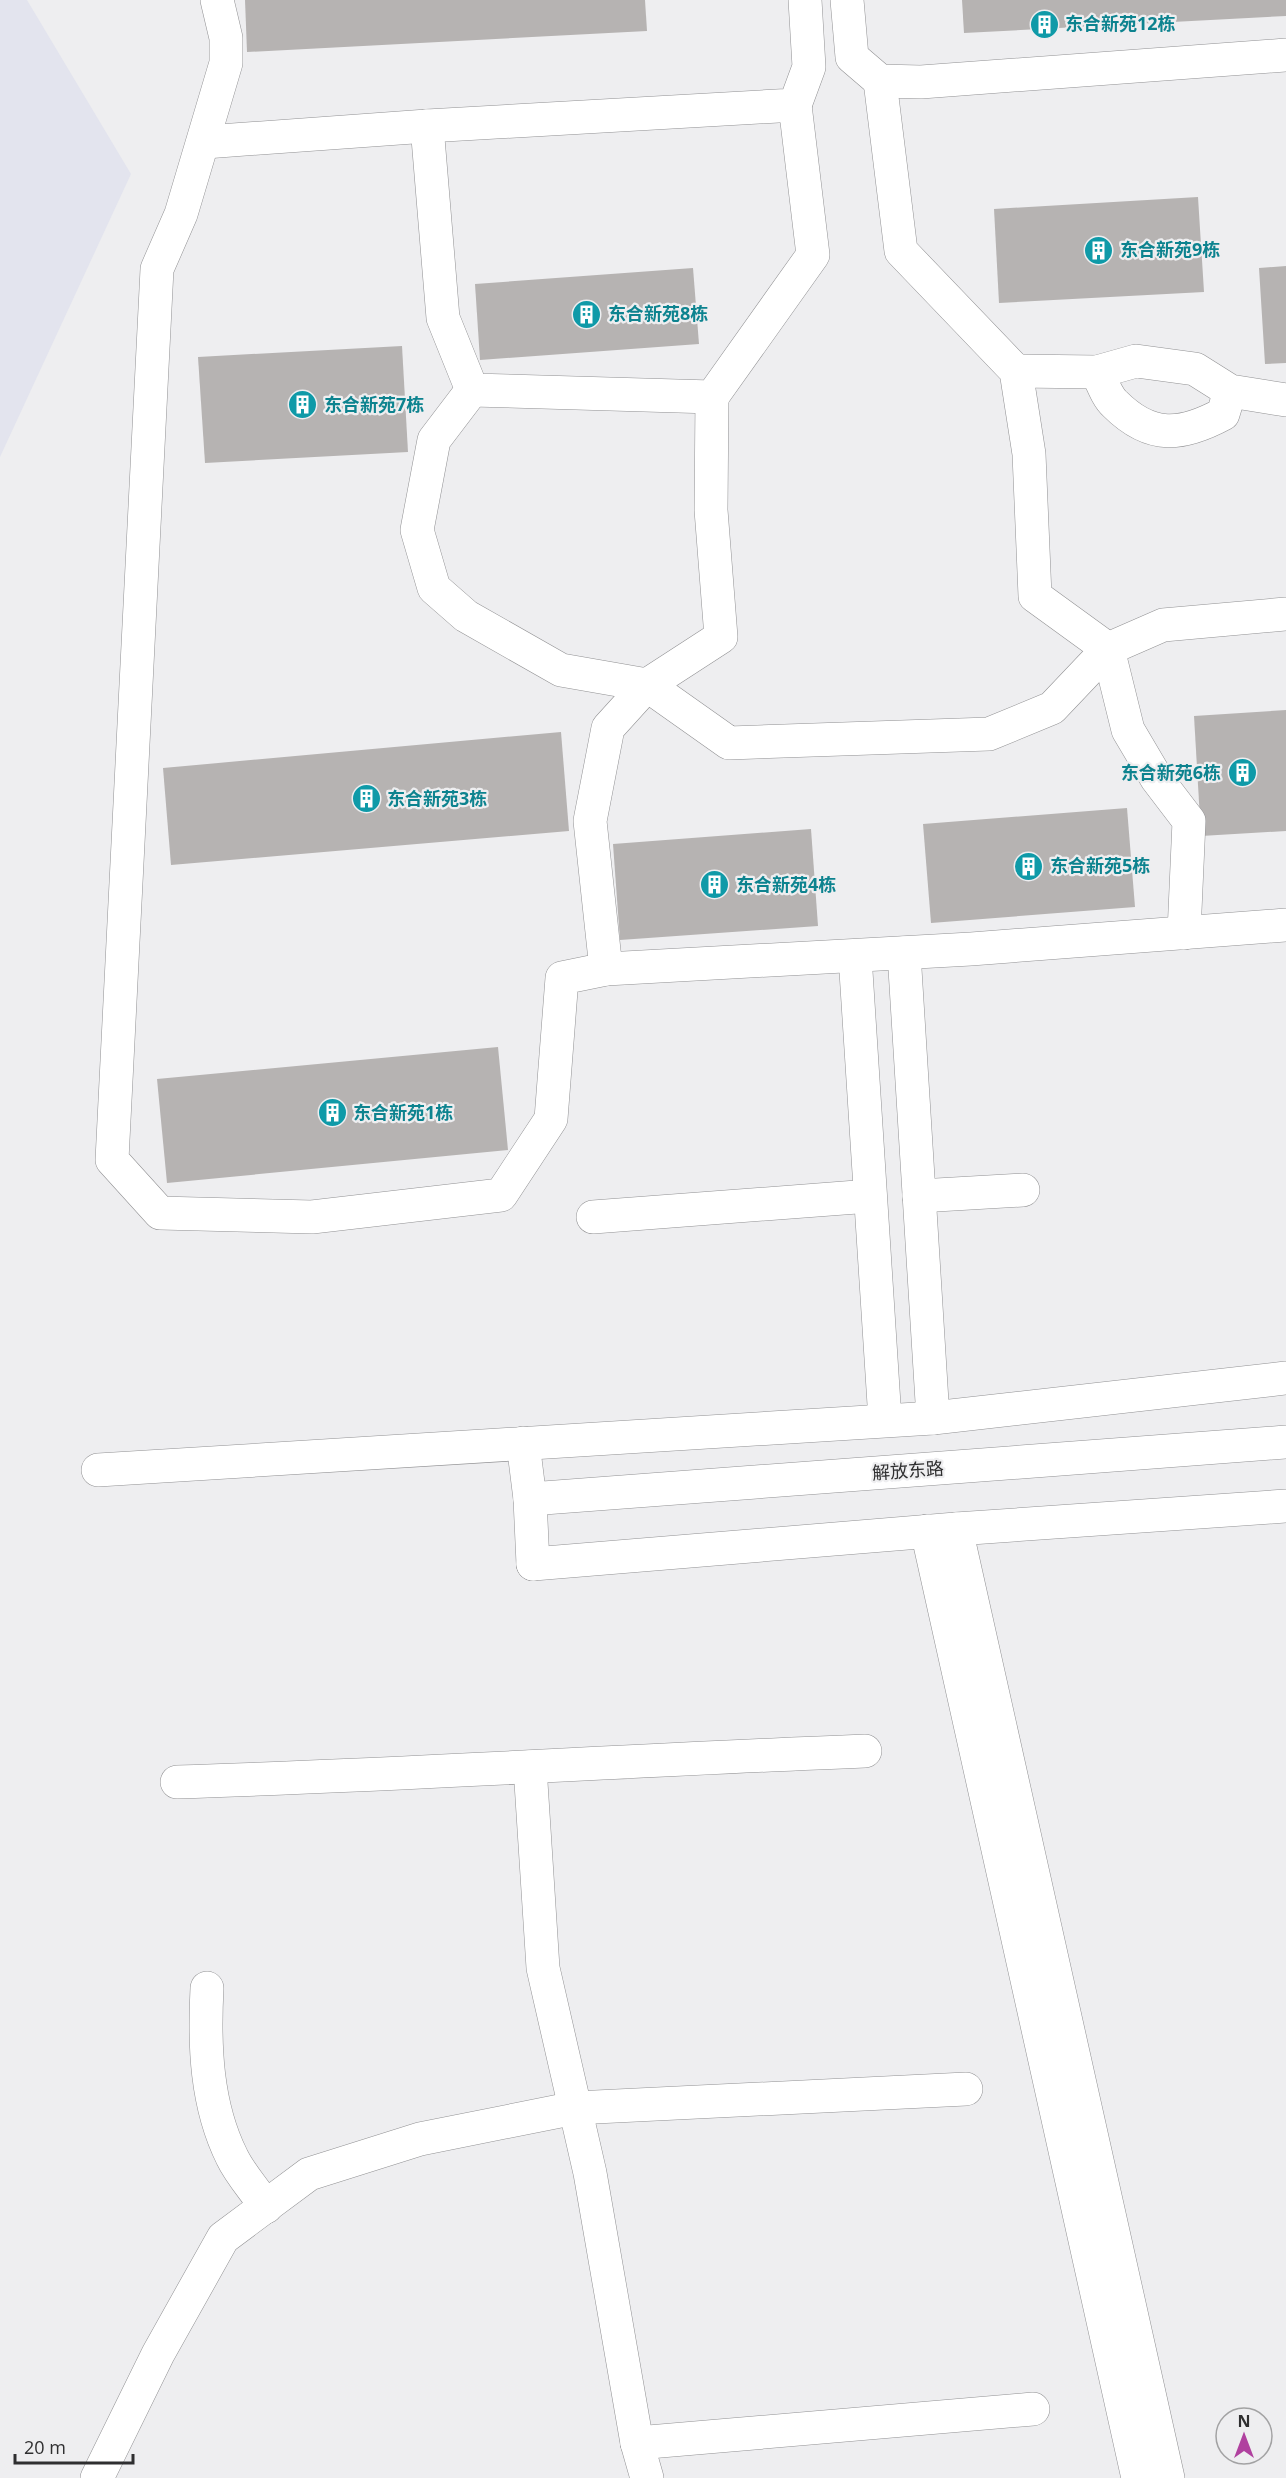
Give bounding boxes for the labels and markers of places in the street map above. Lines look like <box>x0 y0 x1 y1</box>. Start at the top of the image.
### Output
building icon: 东合新苑12栋 <box>1028 8 1060 40</box>
place label: 东合新苑12栋 <box>1065 11 1176 35</box>
building icon: 东合新苑9栋 <box>1083 234 1115 266</box>
place label: 东合新苑9栋 <box>1120 237 1220 261</box>
building icon: 东合新苑8栋 <box>571 298 603 330</box>
place label: 东合新苑8栋 <box>608 301 708 325</box>
building icon: 东合新苑7栋 <box>287 389 319 421</box>
place label: 东合新苑7栋 <box>324 392 424 416</box>
building icon: 东合新苑6栋 <box>1226 757 1258 789</box>
place label: 东合新苑6栋 <box>1121 760 1221 784</box>
building icon: 东合新苑3栋 <box>350 783 382 815</box>
place label: 东合新苑3栋 <box>387 786 487 810</box>
building icon: 东合新苑5栋 <box>1013 850 1045 882</box>
place label: 东合新苑5栋 <box>1050 853 1150 877</box>
building icon: 东合新苑4栋 <box>699 869 731 901</box>
place label: 东合新苑4栋 <box>736 872 836 896</box>
building icon: 东合新苑1栋 <box>316 1097 348 1129</box>
place label: 东合新苑1栋 <box>353 1100 453 1124</box>

